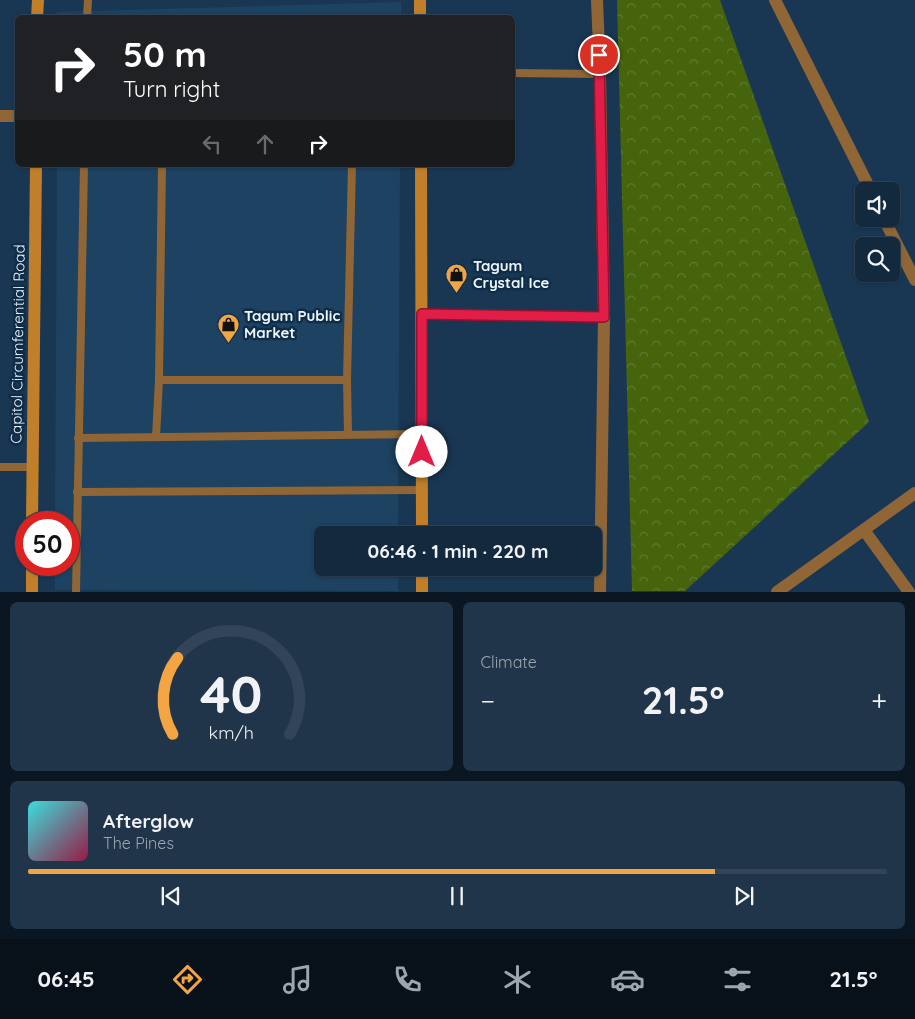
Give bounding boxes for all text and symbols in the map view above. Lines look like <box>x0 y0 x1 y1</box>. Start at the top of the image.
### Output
text: 50 m <box>123 32 207 76</box>
pin <box>578 34 620 76</box>
icon: right <box>40 35 105 100</box>
icon: arrive <box>585 41 613 69</box>
text: Turn right <box>123 75 220 103</box>
icon: left <box>198 130 226 158</box>
icon: ahead <box>251 130 279 158</box>
icon: right <box>304 130 332 158</box>
map controls <box>855 182 900 282</box>
button: sound <box>855 182 900 227</box>
button: search <box>855 237 900 282</box>
street label: Capitol Circumferential Road <box>6 244 29 444</box>
place label: Tagum Crystal Ice <box>473 256 550 292</box>
shop icon: Tagum Crystal Ice <box>445 263 469 294</box>
place label: Tagum Public Market <box>244 306 340 342</box>
shop icon: Tagum Public Market <box>216 313 240 344</box>
position arrow <box>395 425 447 477</box>
speed limit sign: 50 <box>15 511 80 576</box>
text: 06:46 · 1 min · 220 m <box>368 539 548 563</box>
text: Climate <box>481 652 537 672</box>
text: 40 <box>200 661 263 726</box>
text: 21.5° <box>642 676 724 724</box>
text: − <box>481 683 495 718</box>
text: + <box>871 683 887 718</box>
text: km/h <box>209 721 254 743</box>
text: Afterglow <box>103 809 194 833</box>
text: The Pines <box>103 833 174 853</box>
icon: previous <box>157 882 185 910</box>
icon: pause <box>443 882 471 910</box>
icon: next <box>730 882 758 910</box>
icon: directions <box>170 962 205 997</box>
icon: music <box>280 962 315 997</box>
icon: phone <box>390 962 425 997</box>
icon: climate <box>500 962 535 997</box>
icon: car <box>610 962 645 997</box>
icon: filters <box>720 962 755 997</box>
text: 06:45 <box>37 965 95 993</box>
text: 21.5° <box>830 965 877 993</box>

